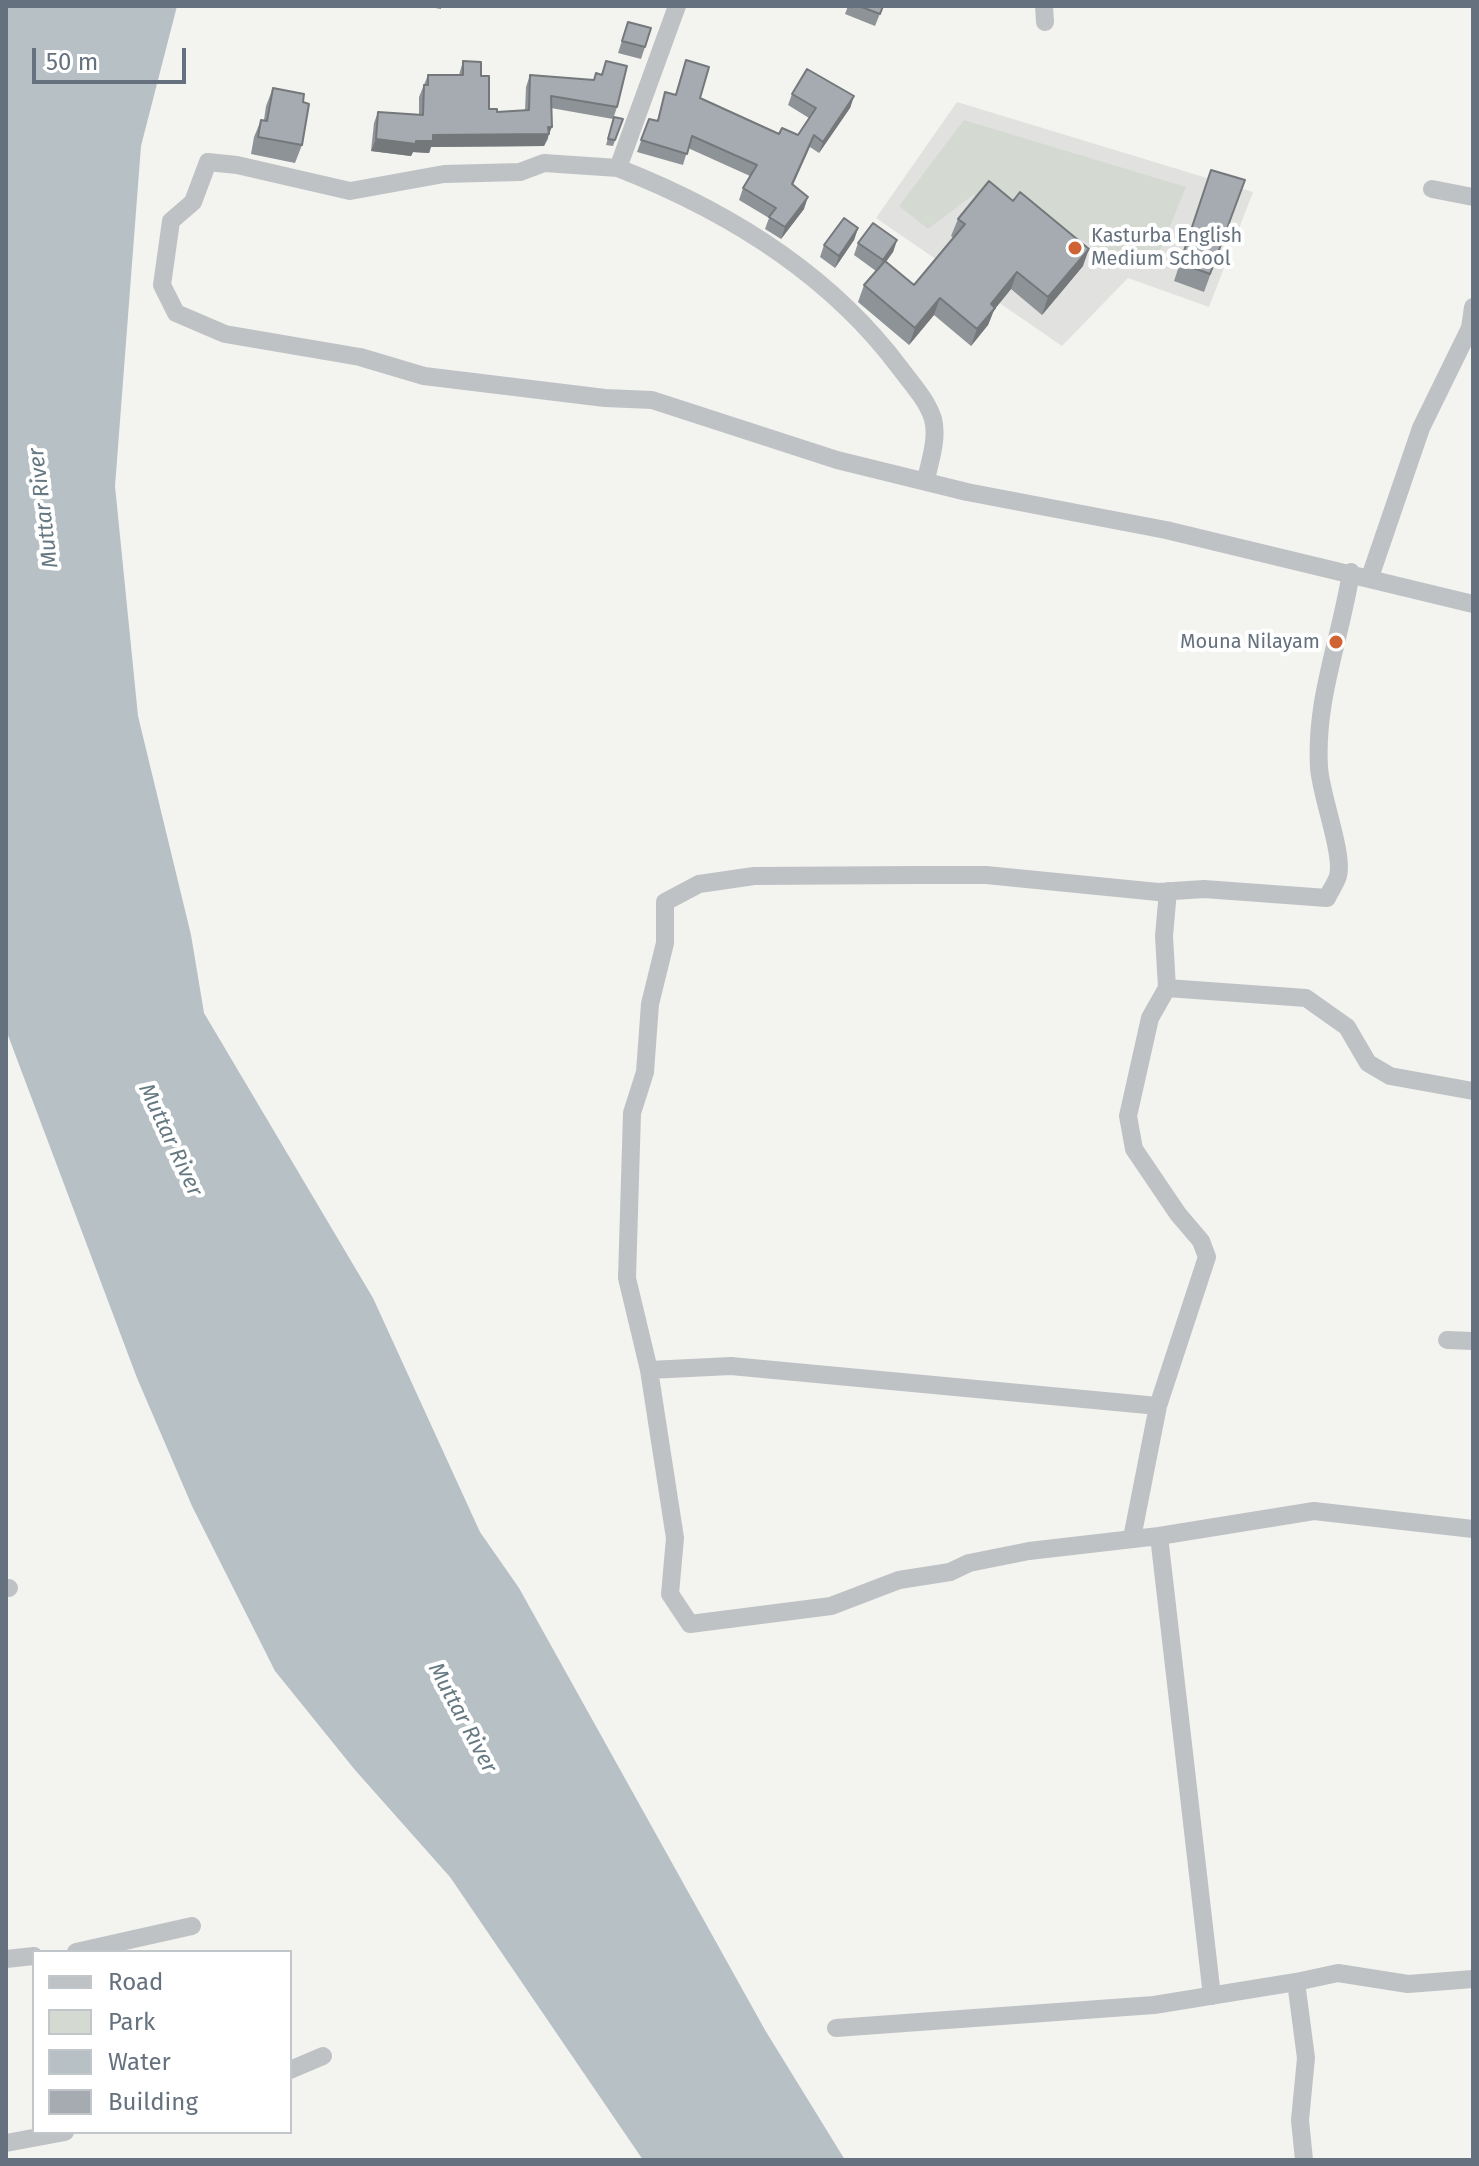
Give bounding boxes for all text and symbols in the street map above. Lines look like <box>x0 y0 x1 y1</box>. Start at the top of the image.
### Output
scale bar <box>36 32 190 82</box>
text: 50 m <box>46 48 98 76</box>
place label: Kasturba English Medium School <box>1091 224 1242 271</box>
marker: Kasturba English Medium School <box>1066 239 1084 257</box>
water label: Muttar River <box>24 446 64 570</box>
place label: Mouna Nilayam <box>1180 630 1320 654</box>
marker: Mouna Nilayam <box>1327 633 1345 651</box>
water label: Muttar River <box>132 1080 208 1200</box>
water label: Muttar River <box>422 1658 502 1778</box>
legend <box>32 1950 292 2134</box>
text: Road <box>108 1968 163 1996</box>
text: Park <box>108 2008 155 2036</box>
text: Water <box>108 2048 171 2076</box>
text: Building <box>108 2088 198 2116</box>

